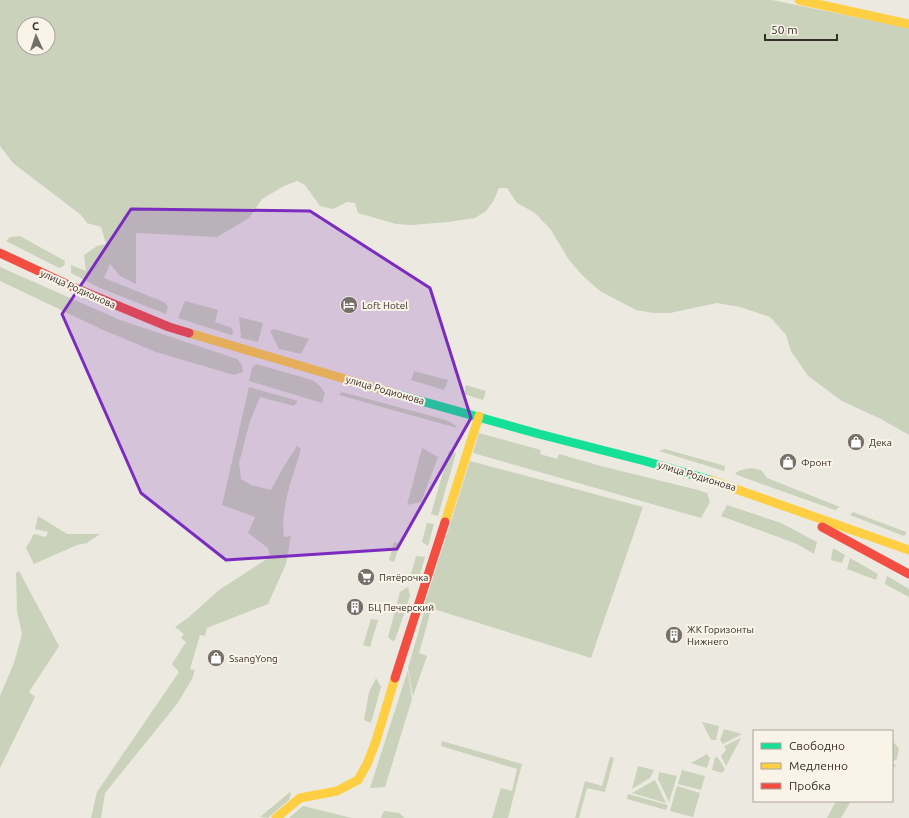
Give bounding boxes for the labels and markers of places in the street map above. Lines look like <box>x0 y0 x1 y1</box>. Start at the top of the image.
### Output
hotel icon: Loft Hotel <box>339 295 359 315</box>
place label: Loft Hotel <box>362 300 408 311</box>
shop icon: Дека <box>846 432 866 452</box>
place label: Дека <box>869 437 892 448</box>
shop icon: Фронт <box>778 452 798 472</box>
place label: Фронт <box>801 457 832 468</box>
supermarket icon: Пятёрочка <box>356 567 376 587</box>
place label: Пятёрочка <box>379 572 428 583</box>
building icon: БЦ Печерский <box>345 597 365 617</box>
place label: БЦ Печерский <box>368 602 434 613</box>
place label: ЖК Горизонты Нижнего <box>687 624 754 647</box>
building icon: ЖК Горизонты Нижнего <box>664 625 684 645</box>
shop icon: SsangYong <box>206 648 226 668</box>
place label: SsangYong <box>229 653 278 664</box>

